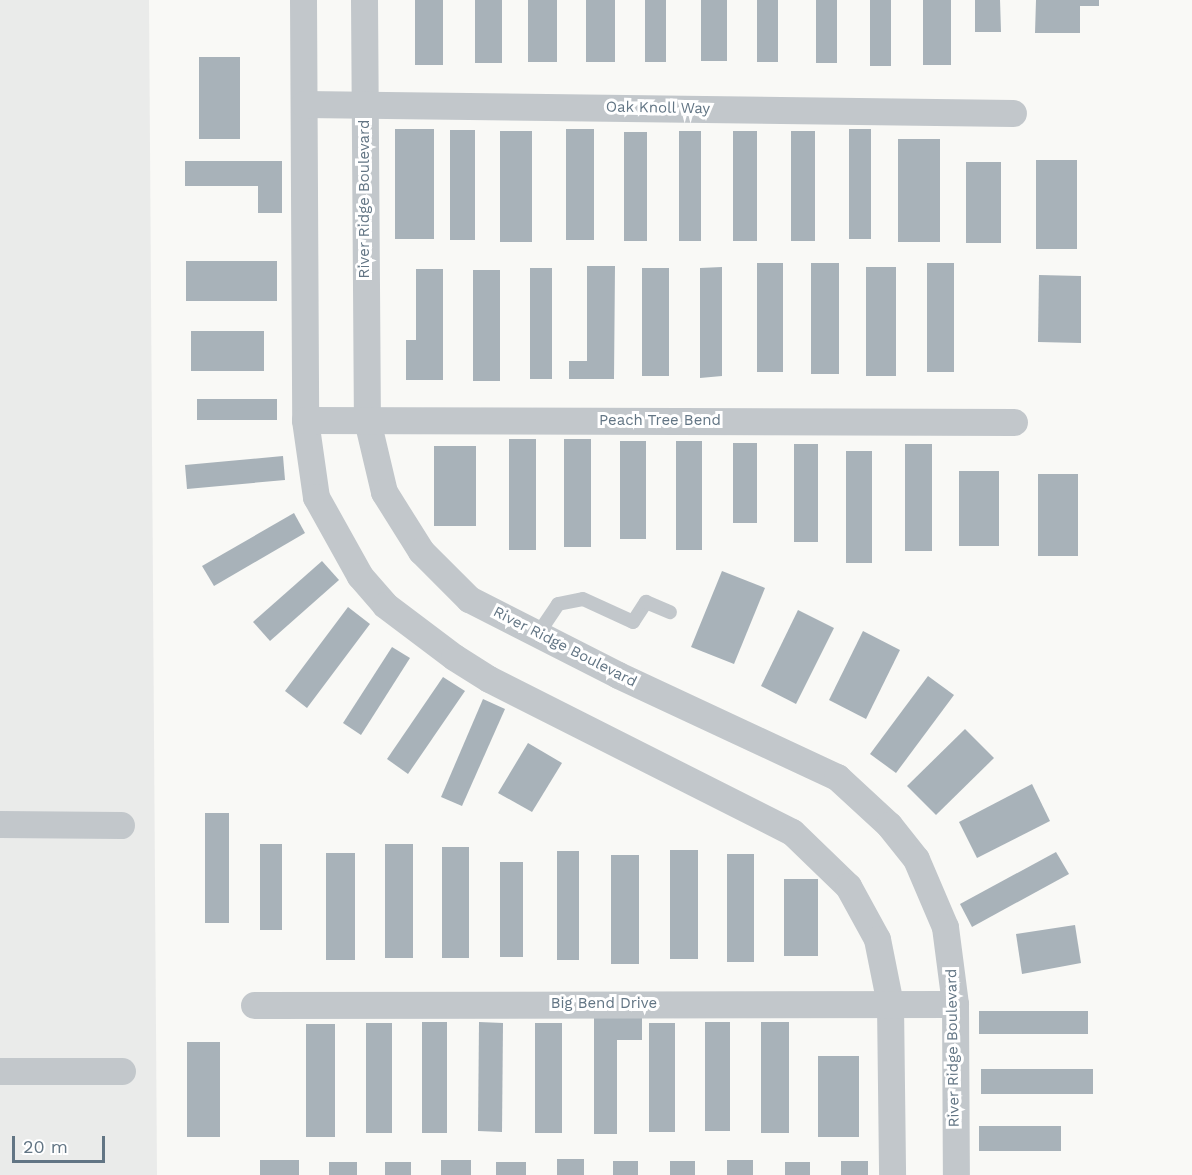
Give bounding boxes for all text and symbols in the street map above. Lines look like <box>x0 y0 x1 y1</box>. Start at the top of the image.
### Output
street label: Oak Knoll Way <box>605 98 711 118</box>
street label: River Ridge Boulevard <box>356 119 374 279</box>
street label: Peach Tree Bend <box>599 412 721 430</box>
street label: River Ridge Boulevard <box>490 603 640 691</box>
street label: River Ridge Boulevard <box>943 968 963 1128</box>
street label: Big Bend Drive <box>551 995 657 1013</box>
scale bar <box>15 1124 108 1162</box>
text: 20 m <box>23 1136 68 1157</box>

